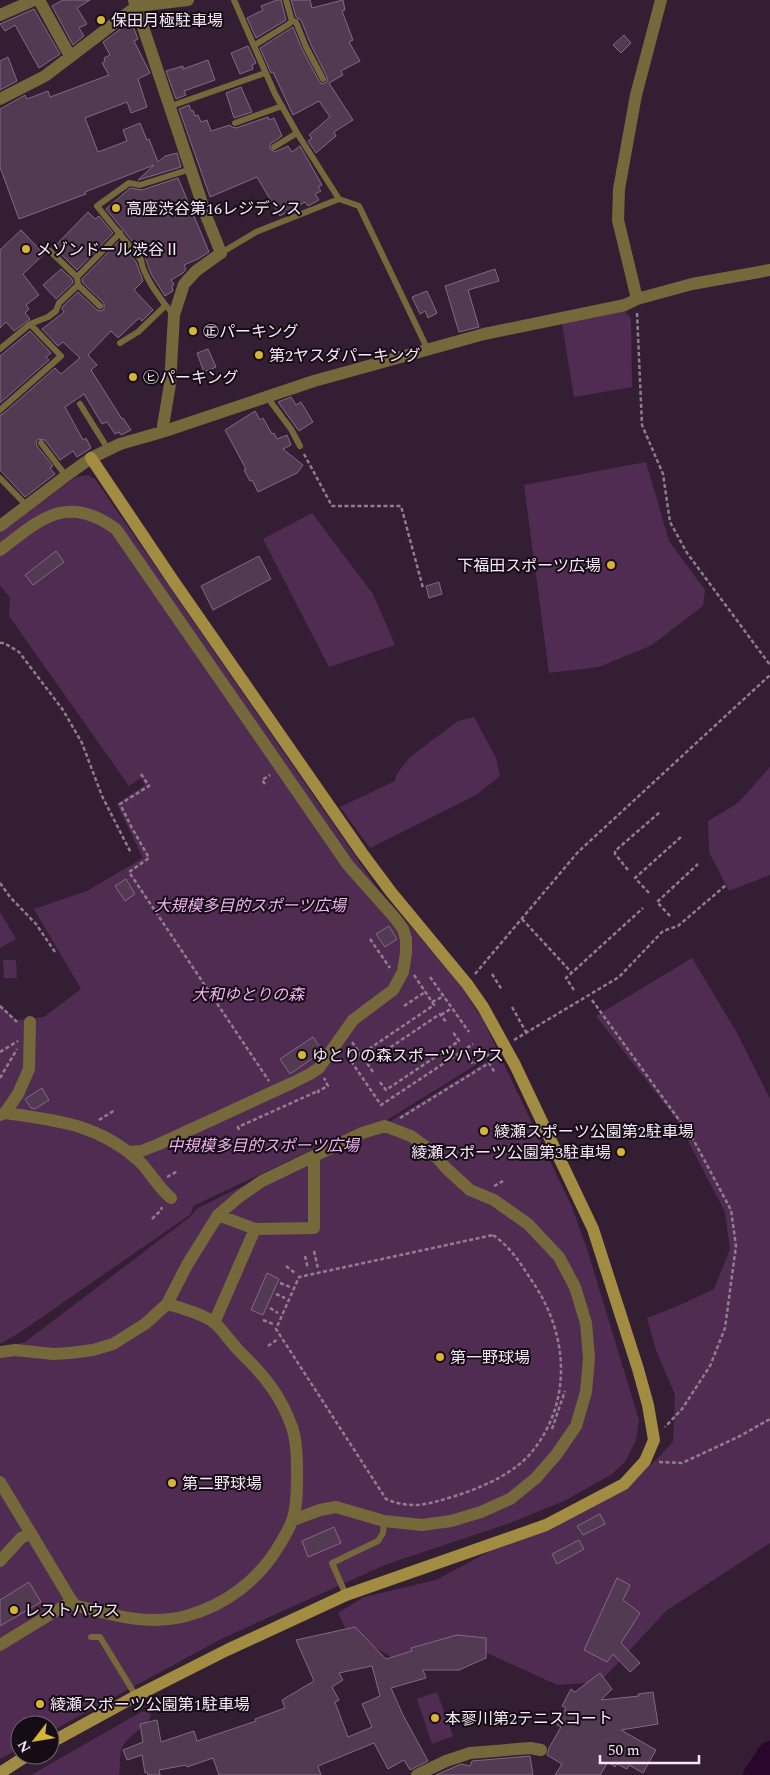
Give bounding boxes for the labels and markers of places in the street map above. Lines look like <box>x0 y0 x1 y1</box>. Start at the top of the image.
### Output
place label: 保田月極駐車場 <box>111 9 223 33</box>
marker: 保田月極駐車場 <box>95 14 107 26</box>
place label: 高座渋谷第16レジデンス <box>126 197 302 221</box>
marker: 高座渋谷第16レジデンス <box>110 202 122 214</box>
place label: メゾンドール渋谷Ⅱ <box>36 238 180 262</box>
marker: メゾンドール渋谷Ⅱ <box>20 243 32 255</box>
place label: ㊣パーキング <box>203 320 299 344</box>
marker: ㊣パーキング <box>187 325 199 337</box>
place label: 第2ヤスダパーキング <box>269 344 421 368</box>
marker: 第2ヤスダパーキング <box>253 349 265 361</box>
place label: ㋪パーキング <box>143 366 239 390</box>
marker: ㋪パーキング <box>127 371 139 383</box>
place label: 下福田スポーツ広場 <box>457 554 601 578</box>
marker: 下福田スポーツ広場 <box>605 559 617 571</box>
place label: ゆとりの森スポーツハウス <box>312 1044 504 1068</box>
marker: ゆとりの森スポーツハウス <box>296 1049 308 1061</box>
place label: 綾瀬スポーツ公園第2駐車場 <box>494 1120 694 1144</box>
marker: 綾瀬スポーツ公園第2駐車場 <box>478 1125 490 1137</box>
place label: 綾瀬スポーツ公園第3駐車場 <box>411 1141 611 1165</box>
marker: 綾瀬スポーツ公園第3駐車場 <box>615 1146 627 1158</box>
place label: 第一野球場 <box>450 1346 530 1370</box>
marker: 第一野球場 <box>434 1351 446 1363</box>
place label: 第二野球場 <box>182 1472 262 1496</box>
marker: 第二野球場 <box>166 1477 178 1489</box>
place label: レストハウス <box>24 1599 120 1623</box>
marker: レストハウス <box>8 1604 20 1616</box>
place label: 綾瀬スポーツ公園第1駐車場 <box>50 1693 250 1717</box>
marker: 綾瀬スポーツ公園第1駐車場 <box>34 1698 46 1710</box>
place label: 本蓼川第2テニスコート <box>445 1707 613 1731</box>
marker: 本蓼川第2テニスコート <box>429 1712 441 1724</box>

